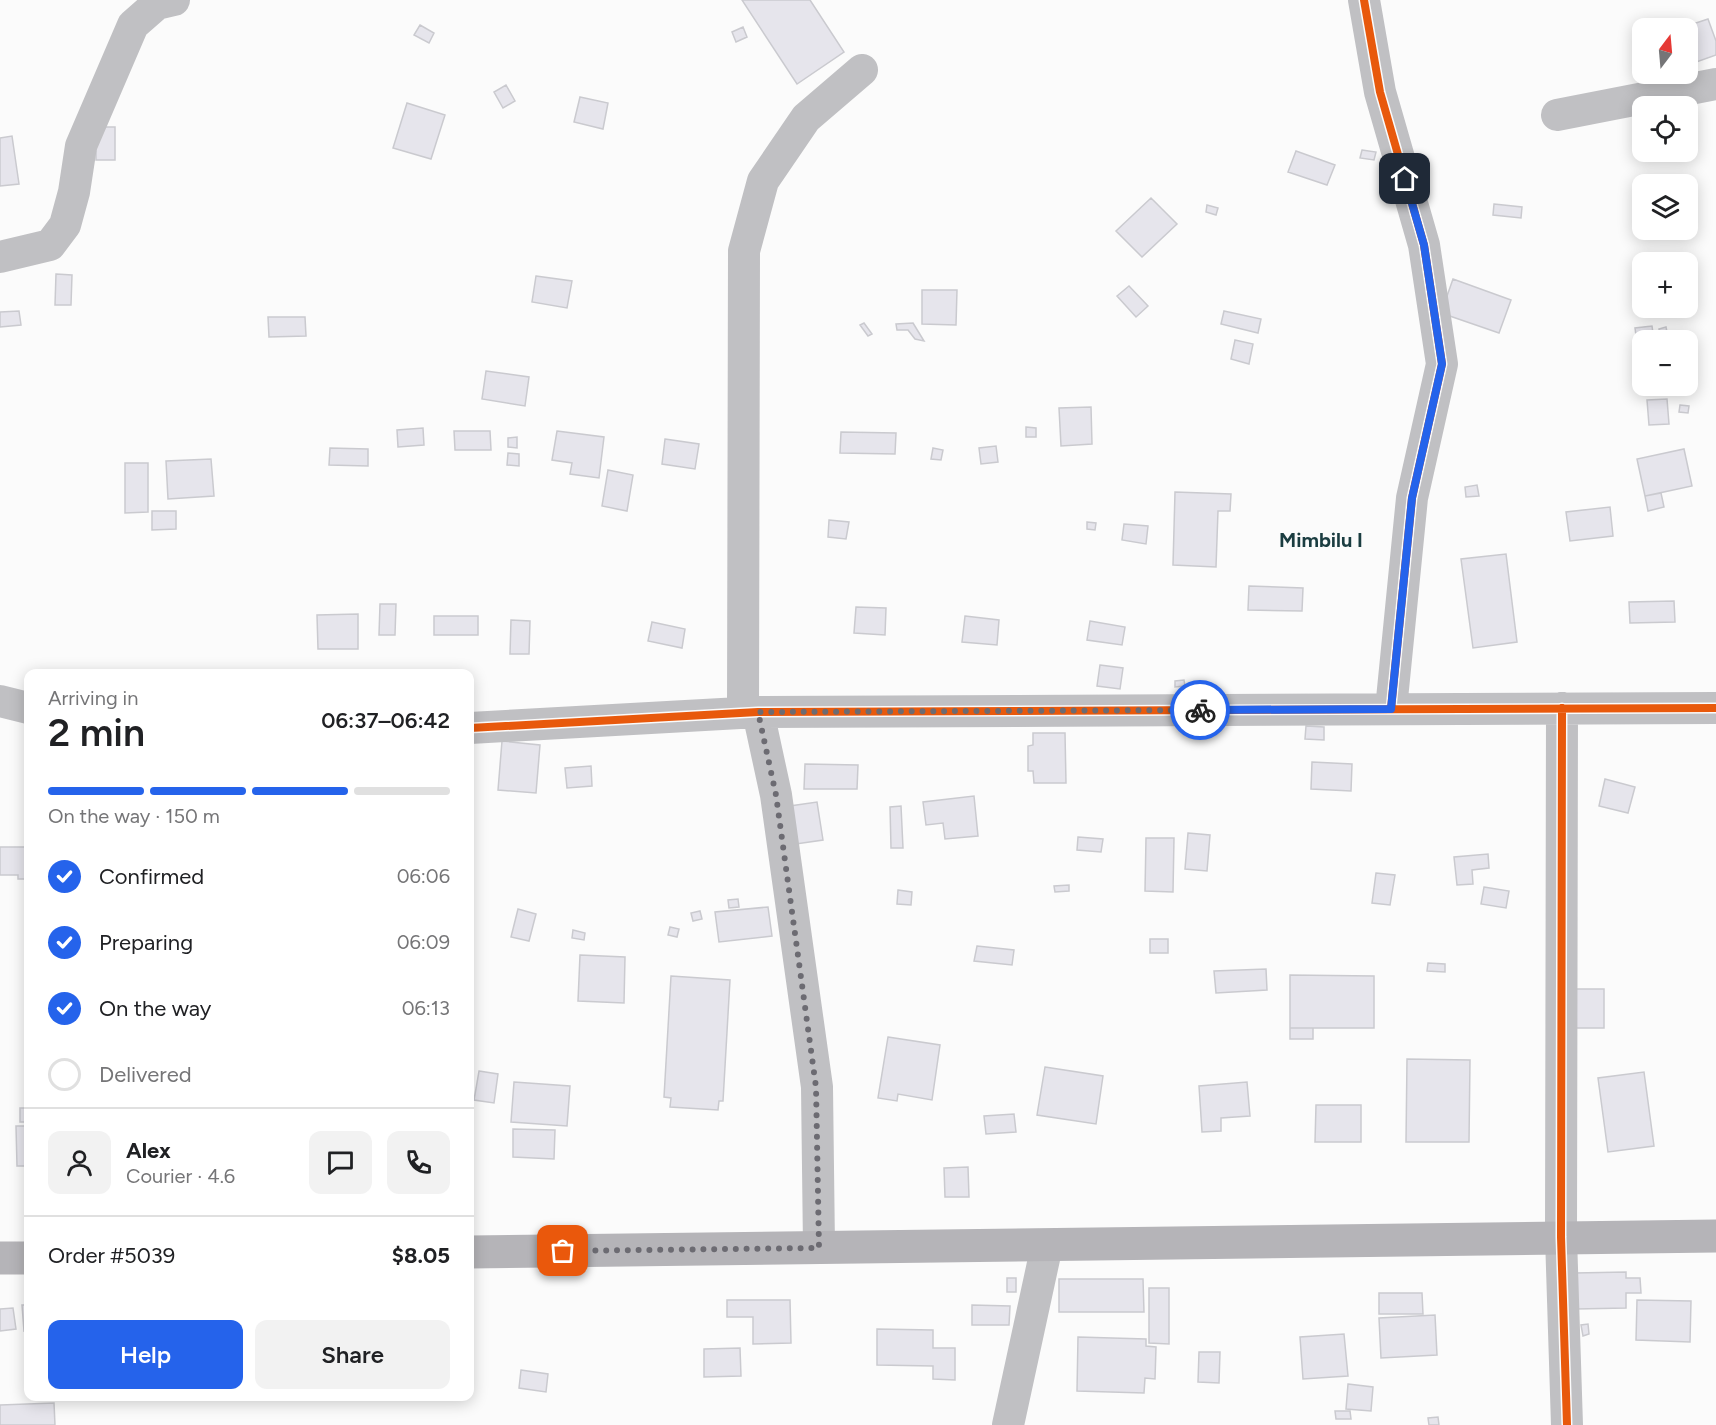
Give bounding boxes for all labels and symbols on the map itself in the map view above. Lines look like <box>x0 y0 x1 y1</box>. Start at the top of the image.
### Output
north arrow <box>1632 18 1698 84</box>
pin <box>1379 153 1430 204</box>
district label: Mimbilu I <box>1279 528 1363 552</box>
courier <box>1170 680 1230 740</box>
pin <box>537 1225 588 1276</box>

